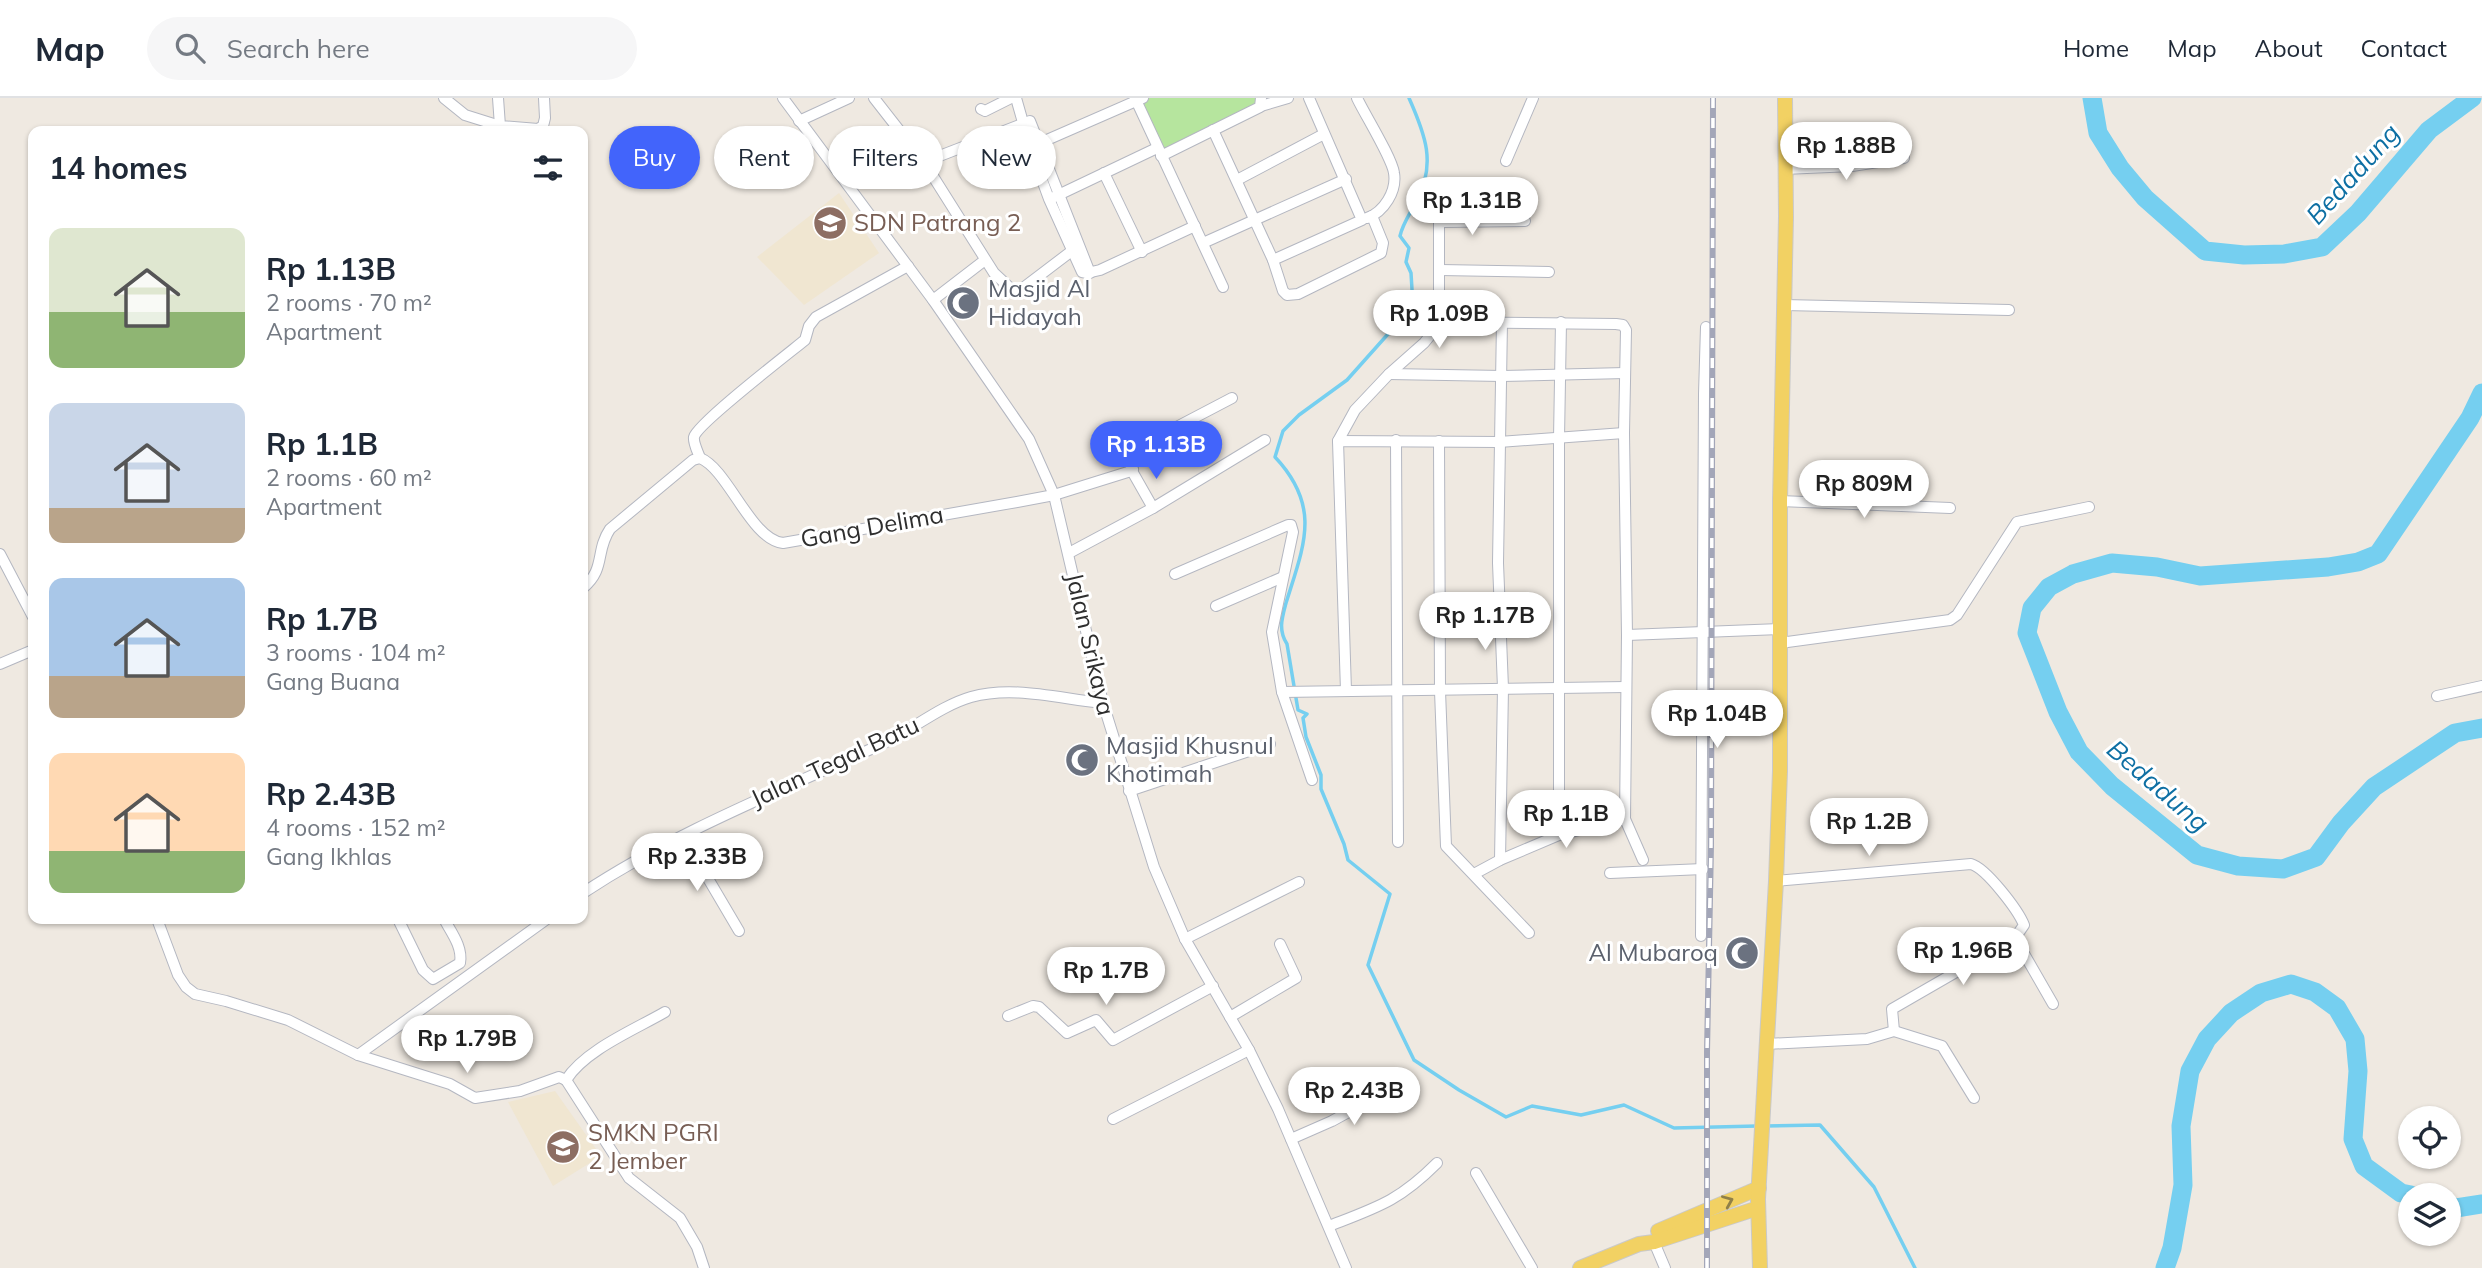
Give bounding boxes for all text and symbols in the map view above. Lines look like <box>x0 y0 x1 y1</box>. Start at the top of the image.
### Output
search box <box>147 17 637 80</box>
text: Map <box>35 28 105 69</box>
icon: search <box>171 29 209 67</box>
text: Search here <box>227 32 370 65</box>
text: Home <box>2063 33 2129 63</box>
text: Map <box>2167 33 2217 63</box>
text: About <box>2255 33 2323 63</box>
text: Contact <box>2361 33 2447 63</box>
water label: Bedadung <box>2299 116 2407 231</box>
pin: Rp 1.88B <box>1774 122 1918 182</box>
chip: Buy <box>609 126 700 189</box>
chip: Rent <box>714 126 814 189</box>
chip: Filters <box>828 126 943 189</box>
chip: New <box>957 126 1056 189</box>
text: Rp 1.88B <box>1796 130 1896 159</box>
text: 14 homes <box>49 149 188 187</box>
icon: filters <box>529 149 567 187</box>
pin: Rp 1.31B <box>1400 178 1544 237</box>
text: Rp 1.31B <box>1422 185 1522 214</box>
school or university icon: SDN Patrang 2 <box>811 204 849 242</box>
place label: SDN Patrang 2 <box>854 207 1021 237</box>
text: Rp 1.13B <box>266 250 396 288</box>
icon: home <box>105 256 189 340</box>
place label: Masjid Al Hidayah <box>988 273 1090 331</box>
mosque icon: Masjid Al Hidayah <box>944 284 982 322</box>
text: 2 rooms · 70 m² <box>266 288 432 317</box>
pin: Rp 1.09B <box>1367 290 1511 350</box>
text: Rp 1.09B <box>1389 298 1489 327</box>
text: Apartment <box>266 317 382 346</box>
pin: Rp 1.13B <box>1084 422 1228 481</box>
text: Rp 1.1B <box>266 425 378 463</box>
text: Rp 1.13B <box>1106 429 1206 458</box>
icon: home <box>105 431 189 515</box>
pin: Rp 809M <box>1799 460 1929 520</box>
text: 2 rooms · 60 m² <box>266 463 432 492</box>
text: Rp 809M <box>1815 468 1913 497</box>
text: Apartment <box>266 492 382 521</box>
street label: Gang Delima <box>798 499 946 553</box>
street label: Jalan Srikaya <box>1060 569 1122 718</box>
pin: Rp 1.17B <box>1413 592 1557 652</box>
text: Rp 1.7B <box>266 600 378 638</box>
text: Rp 1.17B <box>1435 600 1535 629</box>
icon: home <box>105 606 189 690</box>
text: 3 rooms · 104 m² <box>266 638 446 667</box>
text: Gang Buana <box>266 667 400 696</box>
pin: Rp 1.04B <box>1645 690 1789 750</box>
text: Rp 1.04B <box>1667 698 1767 727</box>
street label: Jalan Tegal Batu <box>746 709 924 813</box>
place label: Masjid Khusnul Khotimah <box>1106 730 1274 788</box>
water label: Bedadung <box>2101 732 2216 839</box>
mosque icon: Masjid Khusnul Khotimah <box>1063 741 1101 779</box>
text: Rp 2.43B <box>266 775 396 813</box>
icon: home <box>105 781 189 865</box>
pin: Rp 1.1B <box>1501 790 1631 850</box>
text: Rp 1.1B <box>1523 798 1609 827</box>
pin: Rp 1.2B <box>1804 798 1934 858</box>
text: Rp 1.2B <box>1826 806 1912 835</box>
text: 4 rooms · 152 m² <box>266 813 446 842</box>
pin: Rp 2.33B <box>625 834 769 893</box>
text: Rp 2.33B <box>647 841 747 870</box>
text: Gang Ikhlas <box>266 842 392 871</box>
pin: Rp 1.96B <box>1891 928 2035 987</box>
mosque icon: Al Mubaroq <box>1723 934 1761 972</box>
text: Rp 1.96B <box>1913 935 2013 964</box>
place label: Al Mubaroq <box>1588 937 1718 967</box>
pin: Rp 1.7B <box>1041 948 1171 1007</box>
text: Rp 1.7B <box>1063 955 1149 984</box>
pin: Rp 1.79B <box>395 1016 539 1075</box>
text: Rp 1.79B <box>417 1023 517 1052</box>
pin: Rp 2.43B <box>1282 1068 1426 1127</box>
text: Rp 2.43B <box>1304 1075 1404 1104</box>
map controls <box>2398 1106 2461 1246</box>
button: locate <box>2398 1106 2461 1169</box>
place label: SMKN PGRI 2 Jember <box>588 1117 719 1175</box>
school or university icon: SMKN PGRI 2 Jember <box>544 1128 582 1166</box>
button: layers <box>2398 1183 2461 1246</box>
one-way arrow <box>1721 1195 1733 1209</box>

